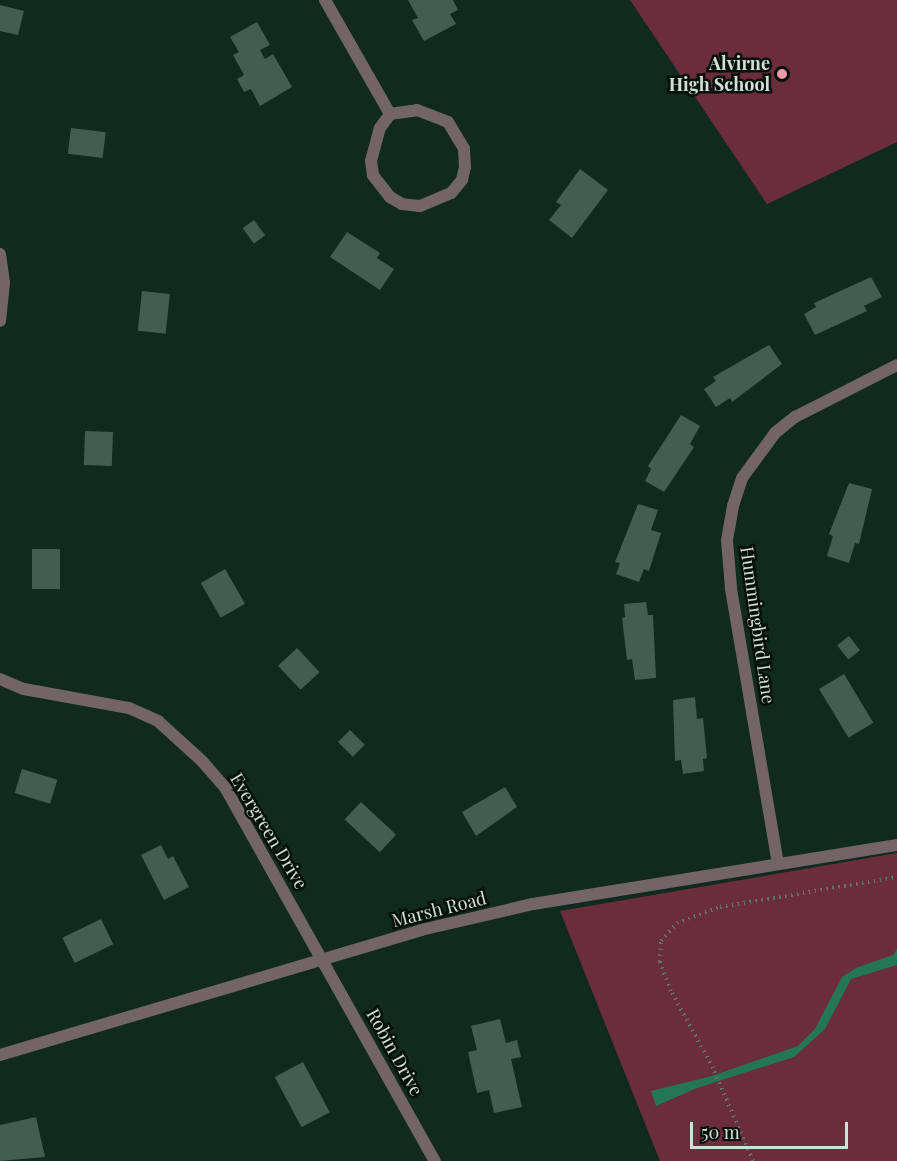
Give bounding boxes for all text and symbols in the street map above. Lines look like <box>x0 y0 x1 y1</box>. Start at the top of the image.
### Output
place label: Alvirne High School <box>669 53 770 96</box>
marker: Alvirne High School <box>775 67 789 81</box>
street label: Hummingbird Lane <box>736 545 780 705</box>
street label: Evergreen Drive <box>226 769 312 893</box>
street label: Marsh Road <box>390 887 488 931</box>
street label: Robin Drive <box>362 1005 428 1099</box>
scale bar <box>693 1110 850 1148</box>
text: 50 m <box>701 1120 740 1144</box>

